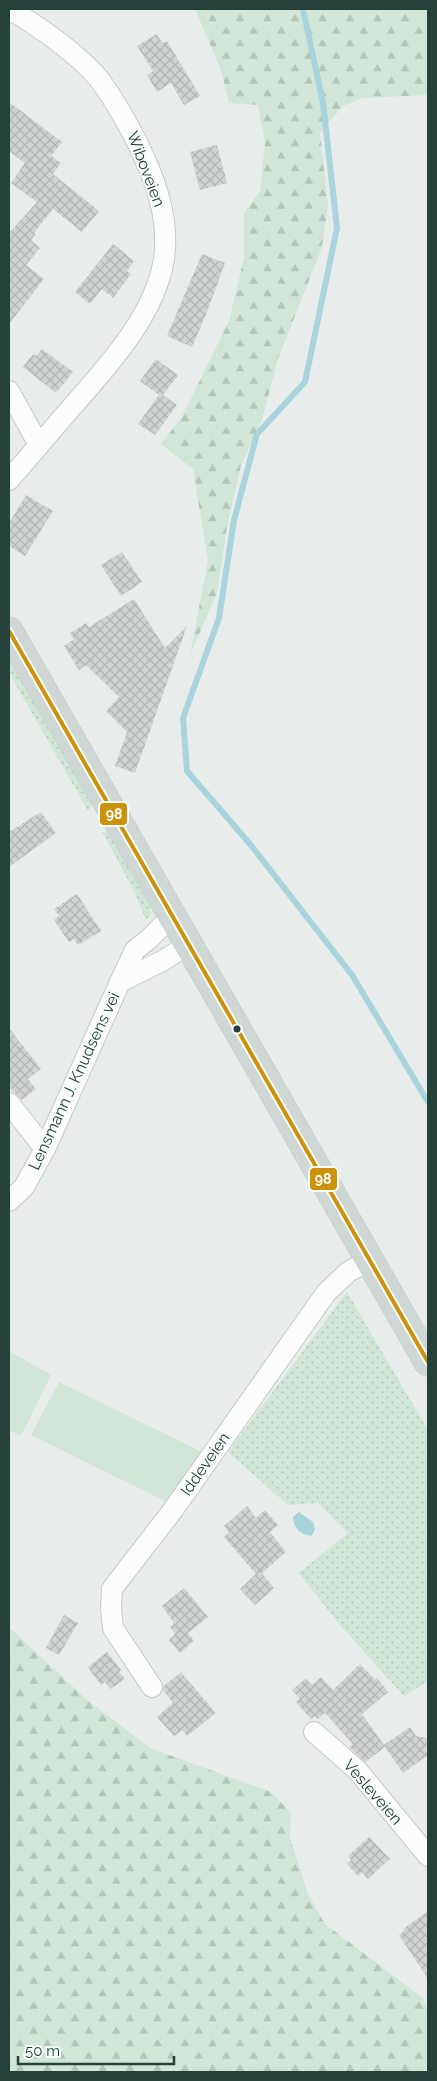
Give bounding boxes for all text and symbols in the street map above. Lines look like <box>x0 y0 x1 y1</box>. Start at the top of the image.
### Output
street label: Wiboveien <box>123 129 169 209</box>
line badge: 98 <box>99 802 128 826</box>
text: 98 <box>106 806 122 822</box>
street label: Lensmann J. Knudsens vei <box>24 989 124 1173</box>
unlabelled marker <box>232 1024 242 1034</box>
line badge: 98 <box>309 1167 338 1191</box>
text: 98 <box>315 1171 331 1187</box>
street label: Iddeveien <box>176 1429 234 1499</box>
street label: Vesleveien <box>339 1755 407 1829</box>
scale bar <box>18 2034 174 2066</box>
text: 50 m <box>25 2042 60 2060</box>

